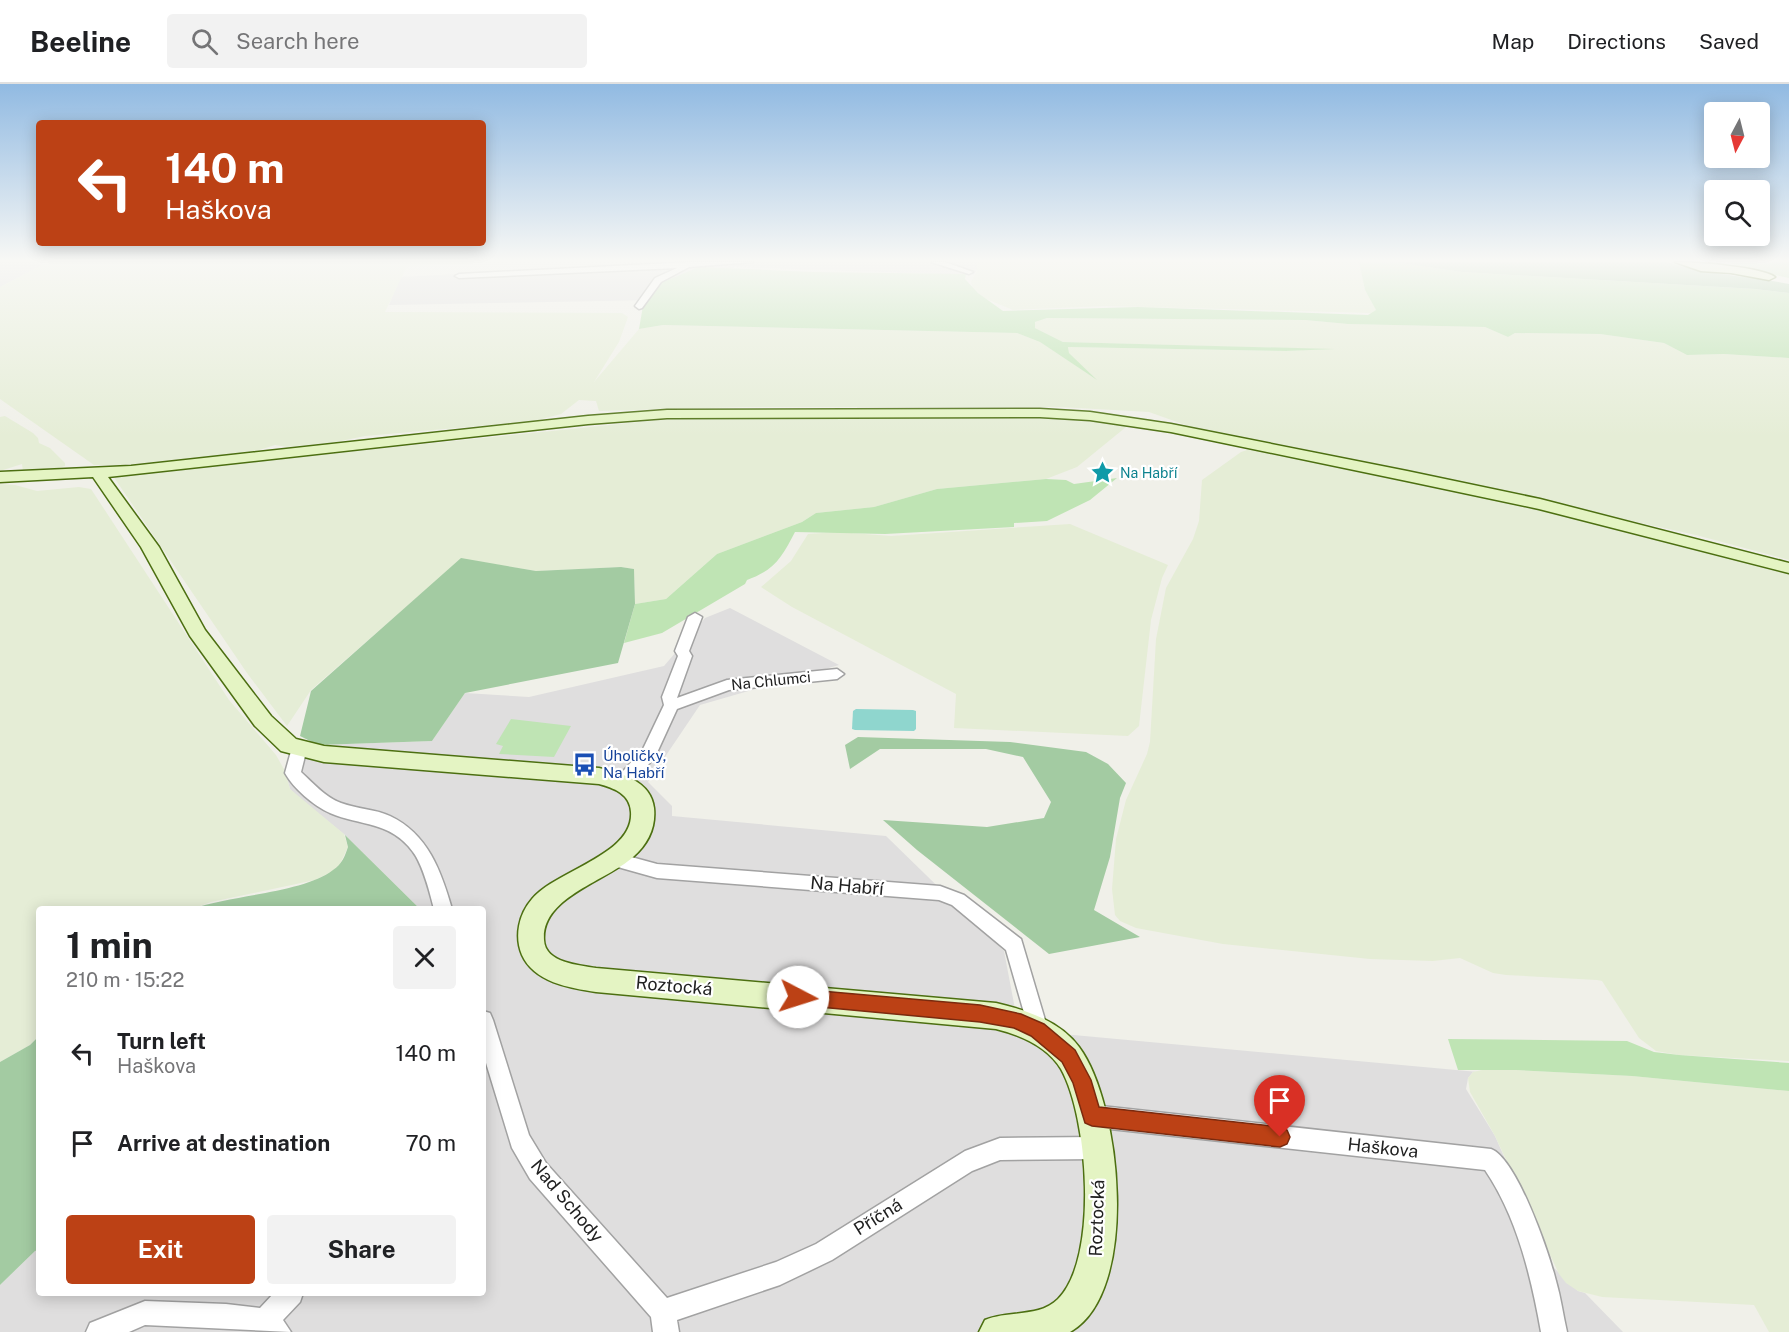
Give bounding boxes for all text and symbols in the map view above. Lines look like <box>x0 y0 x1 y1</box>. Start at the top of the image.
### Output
search box <box>167 14 587 68</box>
text: Beeline <box>30 25 131 58</box>
icon: search <box>188 25 221 58</box>
text: Search here <box>236 28 360 54</box>
text: Map <box>1492 29 1534 54</box>
text: Directions <box>1567 29 1666 54</box>
text: Saved <box>1699 29 1759 54</box>
north arrow <box>1704 102 1770 168</box>
map controls <box>1704 102 1770 246</box>
text: 140 m <box>165 143 285 192</box>
icon: left <box>66 144 144 222</box>
button: search <box>1704 180 1770 246</box>
text: Haškova <box>165 193 272 225</box>
place icon: Na Habří <box>1089 460 1115 486</box>
place label: Na Habří <box>1120 465 1178 481</box>
street label: Na Chlumci <box>730 668 812 693</box>
place label: Úholičky, Na Habří <box>603 746 667 781</box>
bus stop icon: Úholičky, Na Habří <box>572 752 598 778</box>
street label: Na Habří <box>809 872 885 899</box>
text: 1 min <box>66 924 153 966</box>
button: close <box>393 926 456 989</box>
position arrow <box>766 965 830 1029</box>
text: 210 m · 15:22 <box>66 968 184 992</box>
street label: Roztocká <box>635 972 713 999</box>
text: Turn left <box>117 1028 206 1054</box>
icon: left <box>66 1037 99 1070</box>
text: 140 m <box>395 1040 456 1066</box>
text: Haškova <box>117 1054 196 1078</box>
pin <box>1254 1075 1305 1137</box>
icon: arrive <box>1263 1084 1296 1117</box>
icon: arrive <box>66 1127 99 1160</box>
text: Arrive at destination <box>117 1130 330 1156</box>
text: 70 m <box>405 1130 456 1156</box>
street label: Haškova <box>1347 1133 1420 1162</box>
street label: Nad Schody <box>527 1155 608 1246</box>
street label: Roztocká <box>1085 1179 1108 1257</box>
street label: Příčná <box>850 1194 906 1240</box>
button: Exit <box>66 1215 255 1284</box>
button: Share <box>267 1215 456 1284</box>

